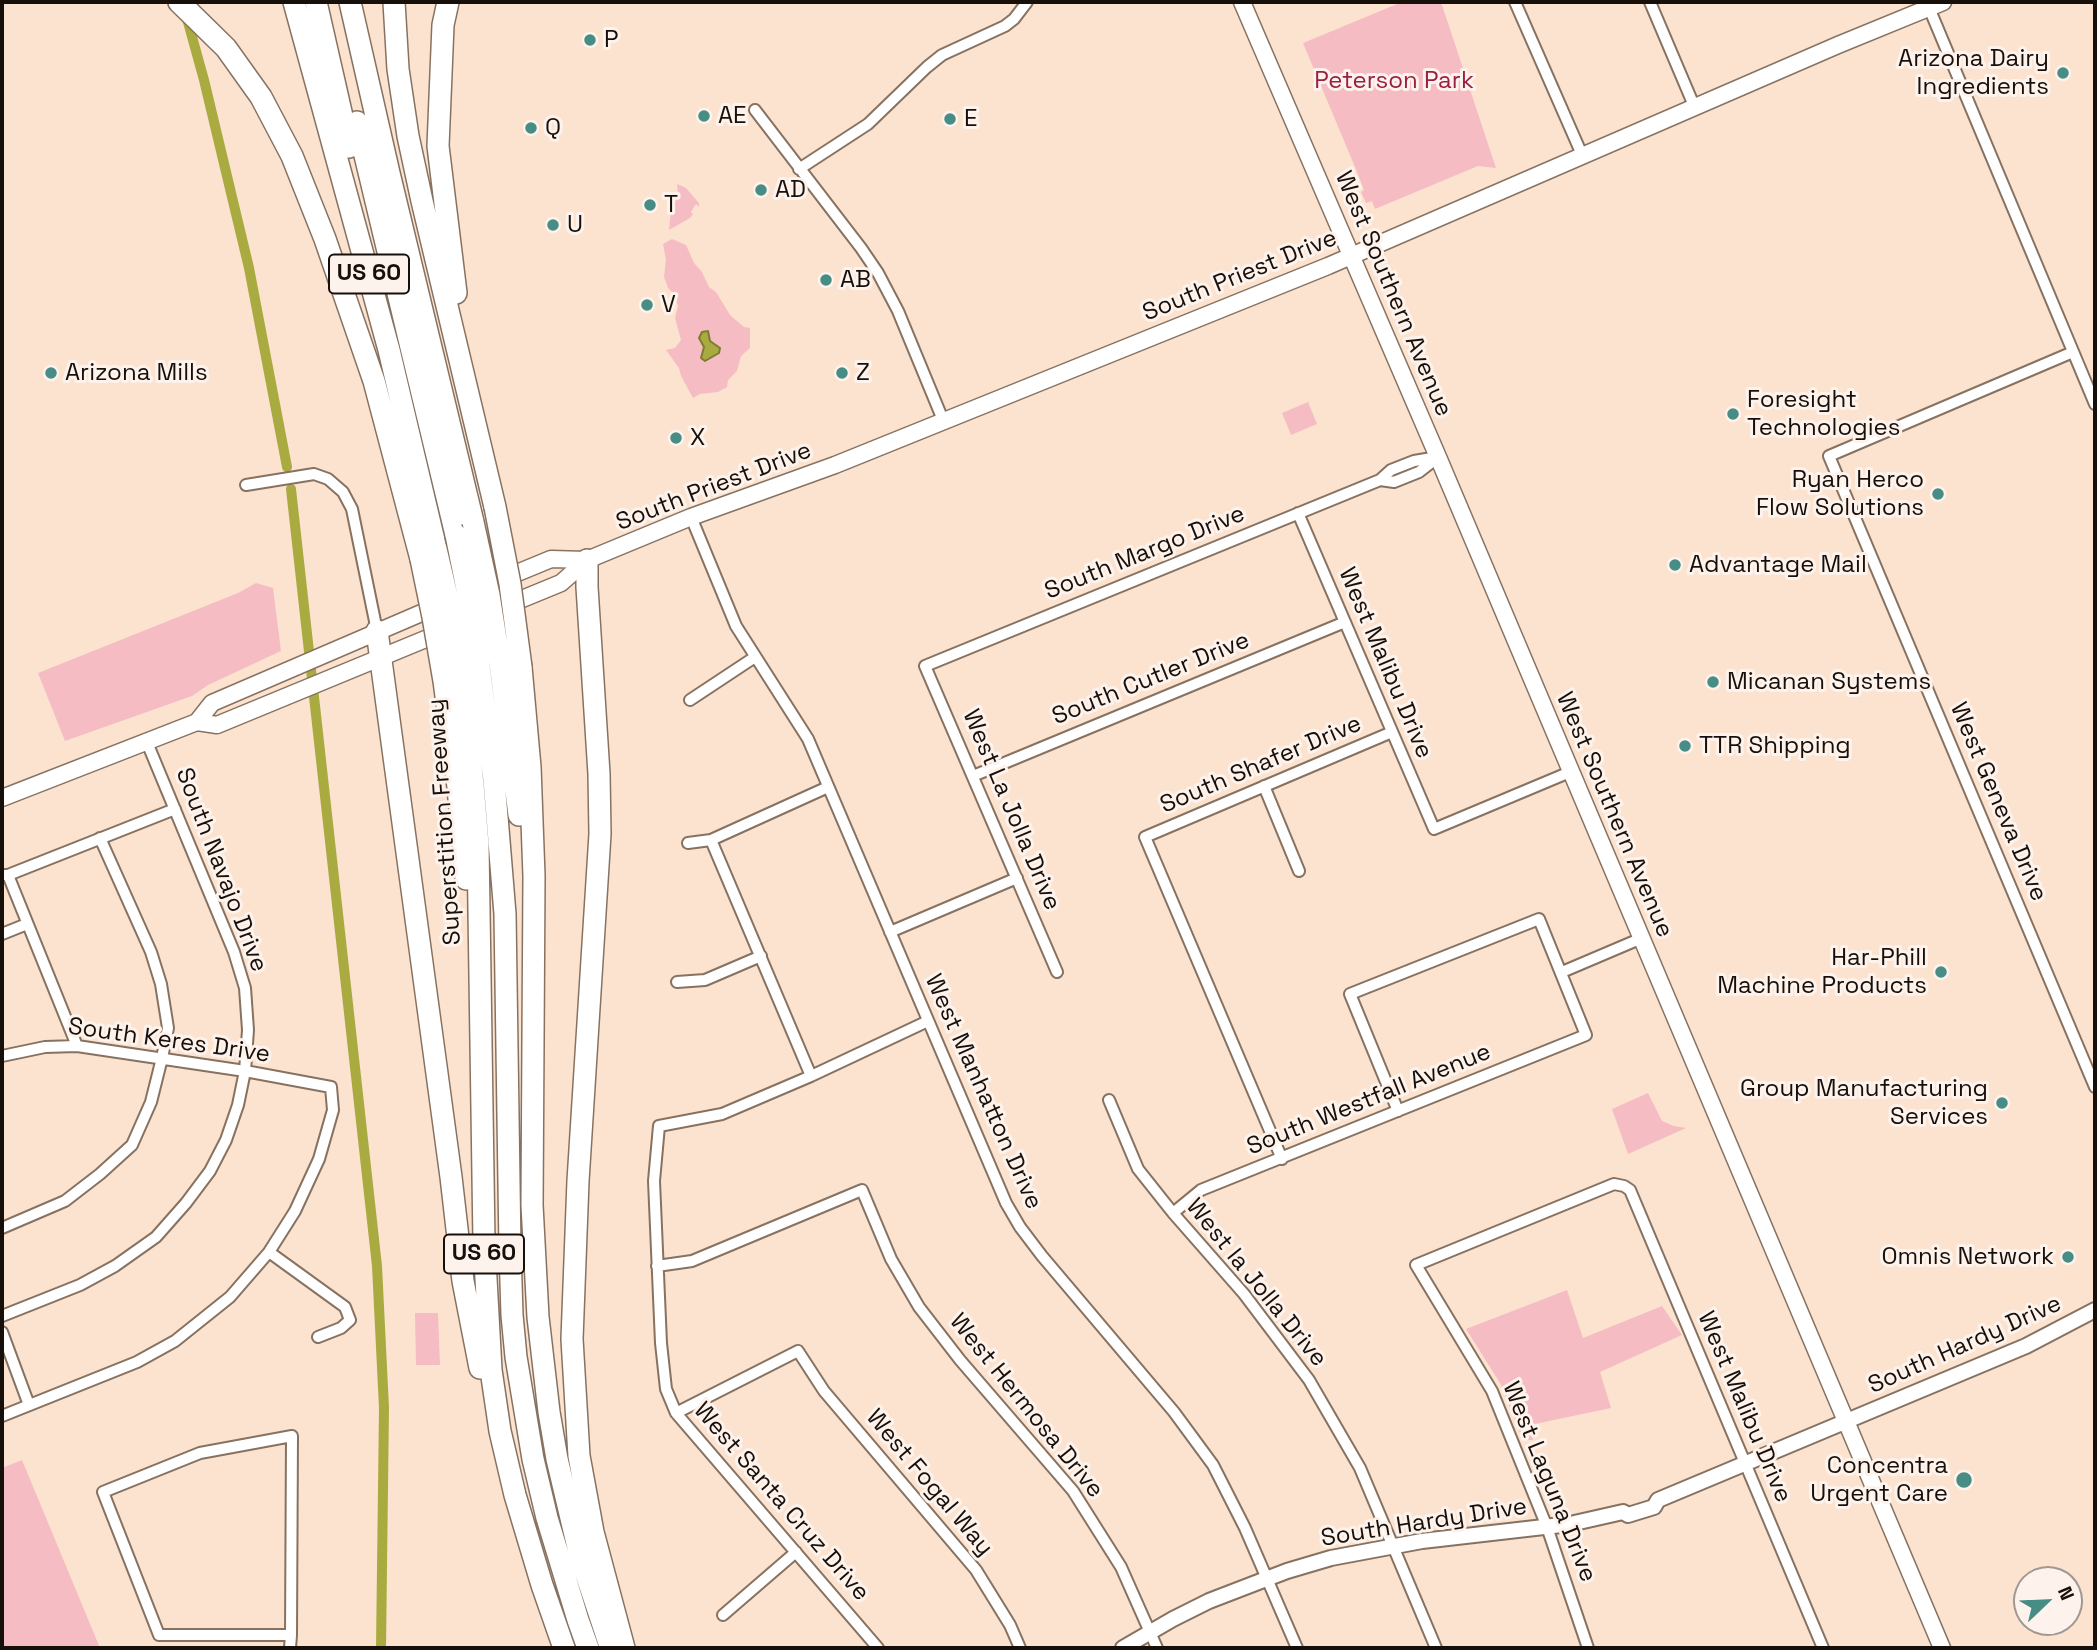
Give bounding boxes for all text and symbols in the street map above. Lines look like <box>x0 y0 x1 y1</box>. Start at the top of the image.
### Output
place label: P <box>604 26 618 54</box>
marker: P <box>582 32 598 48</box>
place label: Arizona Dairy Ingredients <box>1898 45 2049 101</box>
marker: Arizona Dairy Ingredients <box>2055 65 2071 81</box>
park label: Peterson Park <box>1314 67 1474 95</box>
place label: AE <box>718 102 747 130</box>
place label: E <box>964 105 978 133</box>
marker: AE <box>696 108 712 124</box>
marker: E <box>942 111 958 127</box>
place label: Q <box>545 114 561 142</box>
marker: Q <box>523 120 539 136</box>
street label: West Southern Avenue <box>1328 167 1458 421</box>
place label: AD <box>775 176 806 204</box>
marker: AD <box>753 182 769 198</box>
place label: T <box>664 191 678 219</box>
marker: T <box>642 197 658 213</box>
place label: U <box>567 211 583 239</box>
marker: U <box>545 217 561 233</box>
street label: South Priest Drive <box>1139 224 1341 328</box>
road number: US 60 <box>329 255 409 294</box>
place label: AB <box>840 266 871 294</box>
marker: AB <box>818 272 834 288</box>
place label: V <box>661 291 676 319</box>
marker: V <box>639 297 655 313</box>
place label: Arizona Mills <box>65 359 208 387</box>
place label: Z <box>856 359 870 387</box>
marker: Arizona Mills <box>43 365 59 381</box>
marker: Z <box>834 365 850 381</box>
place label: Foresight Technologies <box>1747 386 1900 442</box>
marker: Foresight Technologies <box>1725 406 1741 422</box>
place label: X <box>690 424 705 452</box>
marker: X <box>668 430 684 446</box>
street label: South Priest Drive <box>612 437 816 537</box>
place label: Ryan Herco Flow Solutions <box>1756 466 1924 522</box>
marker: Ryan Herco Flow Solutions <box>1930 486 1946 502</box>
street label: South Margo Drive <box>1041 500 1249 606</box>
place label: Advantage Mail <box>1689 551 1867 579</box>
marker: Advantage Mail <box>1667 557 1683 573</box>
street label: West Malibu Drive <box>1332 563 1438 763</box>
street label: South Cutler Drive <box>1048 626 1254 732</box>
place label: Micanan Systems <box>1727 668 1931 696</box>
marker: Micanan Systems <box>1705 674 1721 690</box>
street label: West Southern Avenue <box>1549 688 1679 942</box>
street label: Superstition Freeway <box>422 698 468 946</box>
street label: West Geneva Drive <box>1943 698 2053 906</box>
street label: West La Jolla Drive <box>956 705 1066 915</box>
street label: South Shafer Drive <box>1156 710 1366 820</box>
place label: TTR Shipping <box>1699 732 1851 760</box>
marker: TTR Shipping <box>1677 738 1693 754</box>
street label: South Navajo Drive <box>169 764 273 976</box>
place label: Har-Phill Machine Products <box>1717 944 1927 1000</box>
marker: Har-Phill Machine Products <box>1933 964 1949 980</box>
street label: West Manhatton Drive <box>918 970 1048 1214</box>
street label: South Keres Drive <box>66 1013 272 1069</box>
street label: South Westfall Avenue <box>1243 1038 1495 1162</box>
place label: Group Manufacturing Services <box>1740 1075 1988 1131</box>
marker: Group Manufacturing Services <box>1994 1095 2010 1111</box>
street label: West la Jolla Drive <box>1179 1193 1333 1373</box>
road number: US 60 <box>444 1234 524 1274</box>
place label: Omnis Network <box>1881 1243 2054 1271</box>
marker: Omnis Network <box>2060 1249 2076 1265</box>
street label: South Hardy Drive <box>1864 1290 2066 1400</box>
street label: West Malibu Drive <box>1691 1307 1797 1507</box>
street label: West Hermosa Drive <box>943 1308 1109 1504</box>
street label: West Laguna Drive <box>1496 1378 1602 1586</box>
street label: West Santa Cruz Drive <box>687 1397 875 1607</box>
street label: West Fogal Way <box>859 1404 999 1562</box>
place label: Concentra Urgent Care <box>1810 1452 1948 1508</box>
marker: Concentra Urgent Care <box>1954 1470 1974 1490</box>
street label: South Hardy Drive <box>1319 1492 1529 1554</box>
north arrow <box>2013 1566 2083 1636</box>
text: N <box>2052 1583 2080 1604</box>

